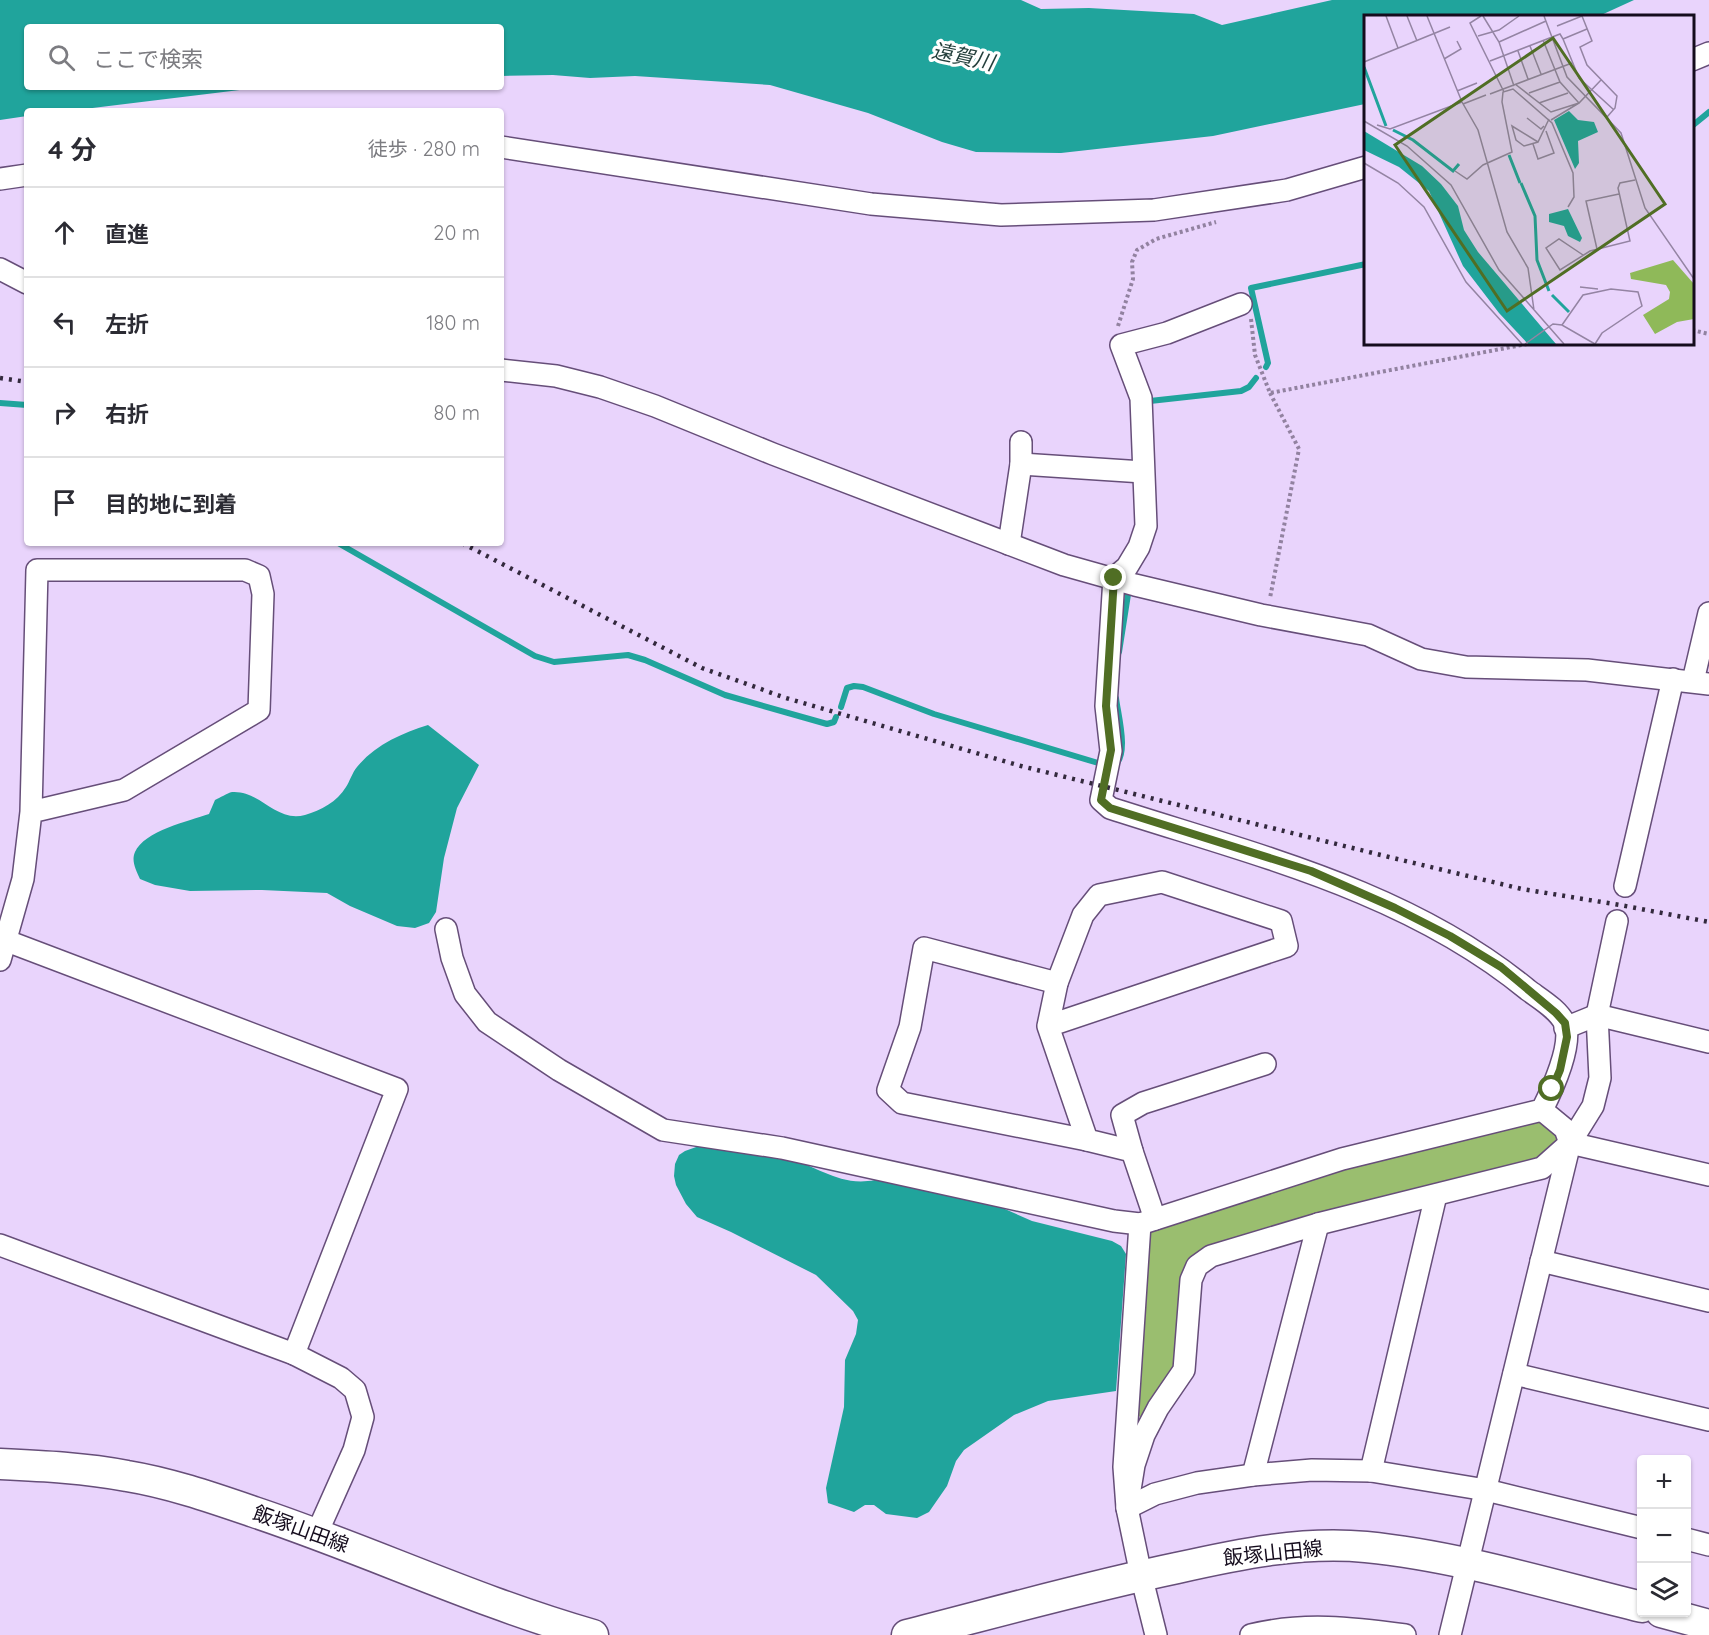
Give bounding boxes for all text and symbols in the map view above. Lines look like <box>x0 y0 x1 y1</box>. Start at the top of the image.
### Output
inset map <box>1364 15 1694 345</box>
search box <box>24 24 504 90</box>
water label: 遠賀川 <box>930 37 999 76</box>
icon: search <box>45 41 78 74</box>
text: ここで検索 <box>93 45 203 73</box>
text: 4 分 <box>48 133 97 166</box>
text: 徒歩 · 280 m <box>368 136 480 161</box>
icon: ahead <box>48 216 81 249</box>
text: 直進 <box>105 220 149 248</box>
text: 20 m <box>433 220 480 245</box>
icon: left <box>48 306 81 339</box>
text: 左折 <box>105 310 149 338</box>
text: 180 m <box>426 310 480 335</box>
icon: right <box>48 396 81 429</box>
text: 右折 <box>105 400 149 428</box>
text: 80 m <box>434 400 480 425</box>
icon: arrive <box>48 486 81 519</box>
text: 目的地に到着 <box>105 490 237 518</box>
route end <box>1100 564 1126 590</box>
route start <box>1538 1075 1564 1101</box>
map controls <box>1637 1455 1691 1617</box>
button: + <box>1637 1455 1691 1509</box>
street label: 飯塚山田線 <box>250 1500 352 1557</box>
button: − <box>1637 1509 1691 1563</box>
street label: 飯塚山田線 <box>1222 1535 1324 1570</box>
button: layers <box>1637 1563 1691 1617</box>

